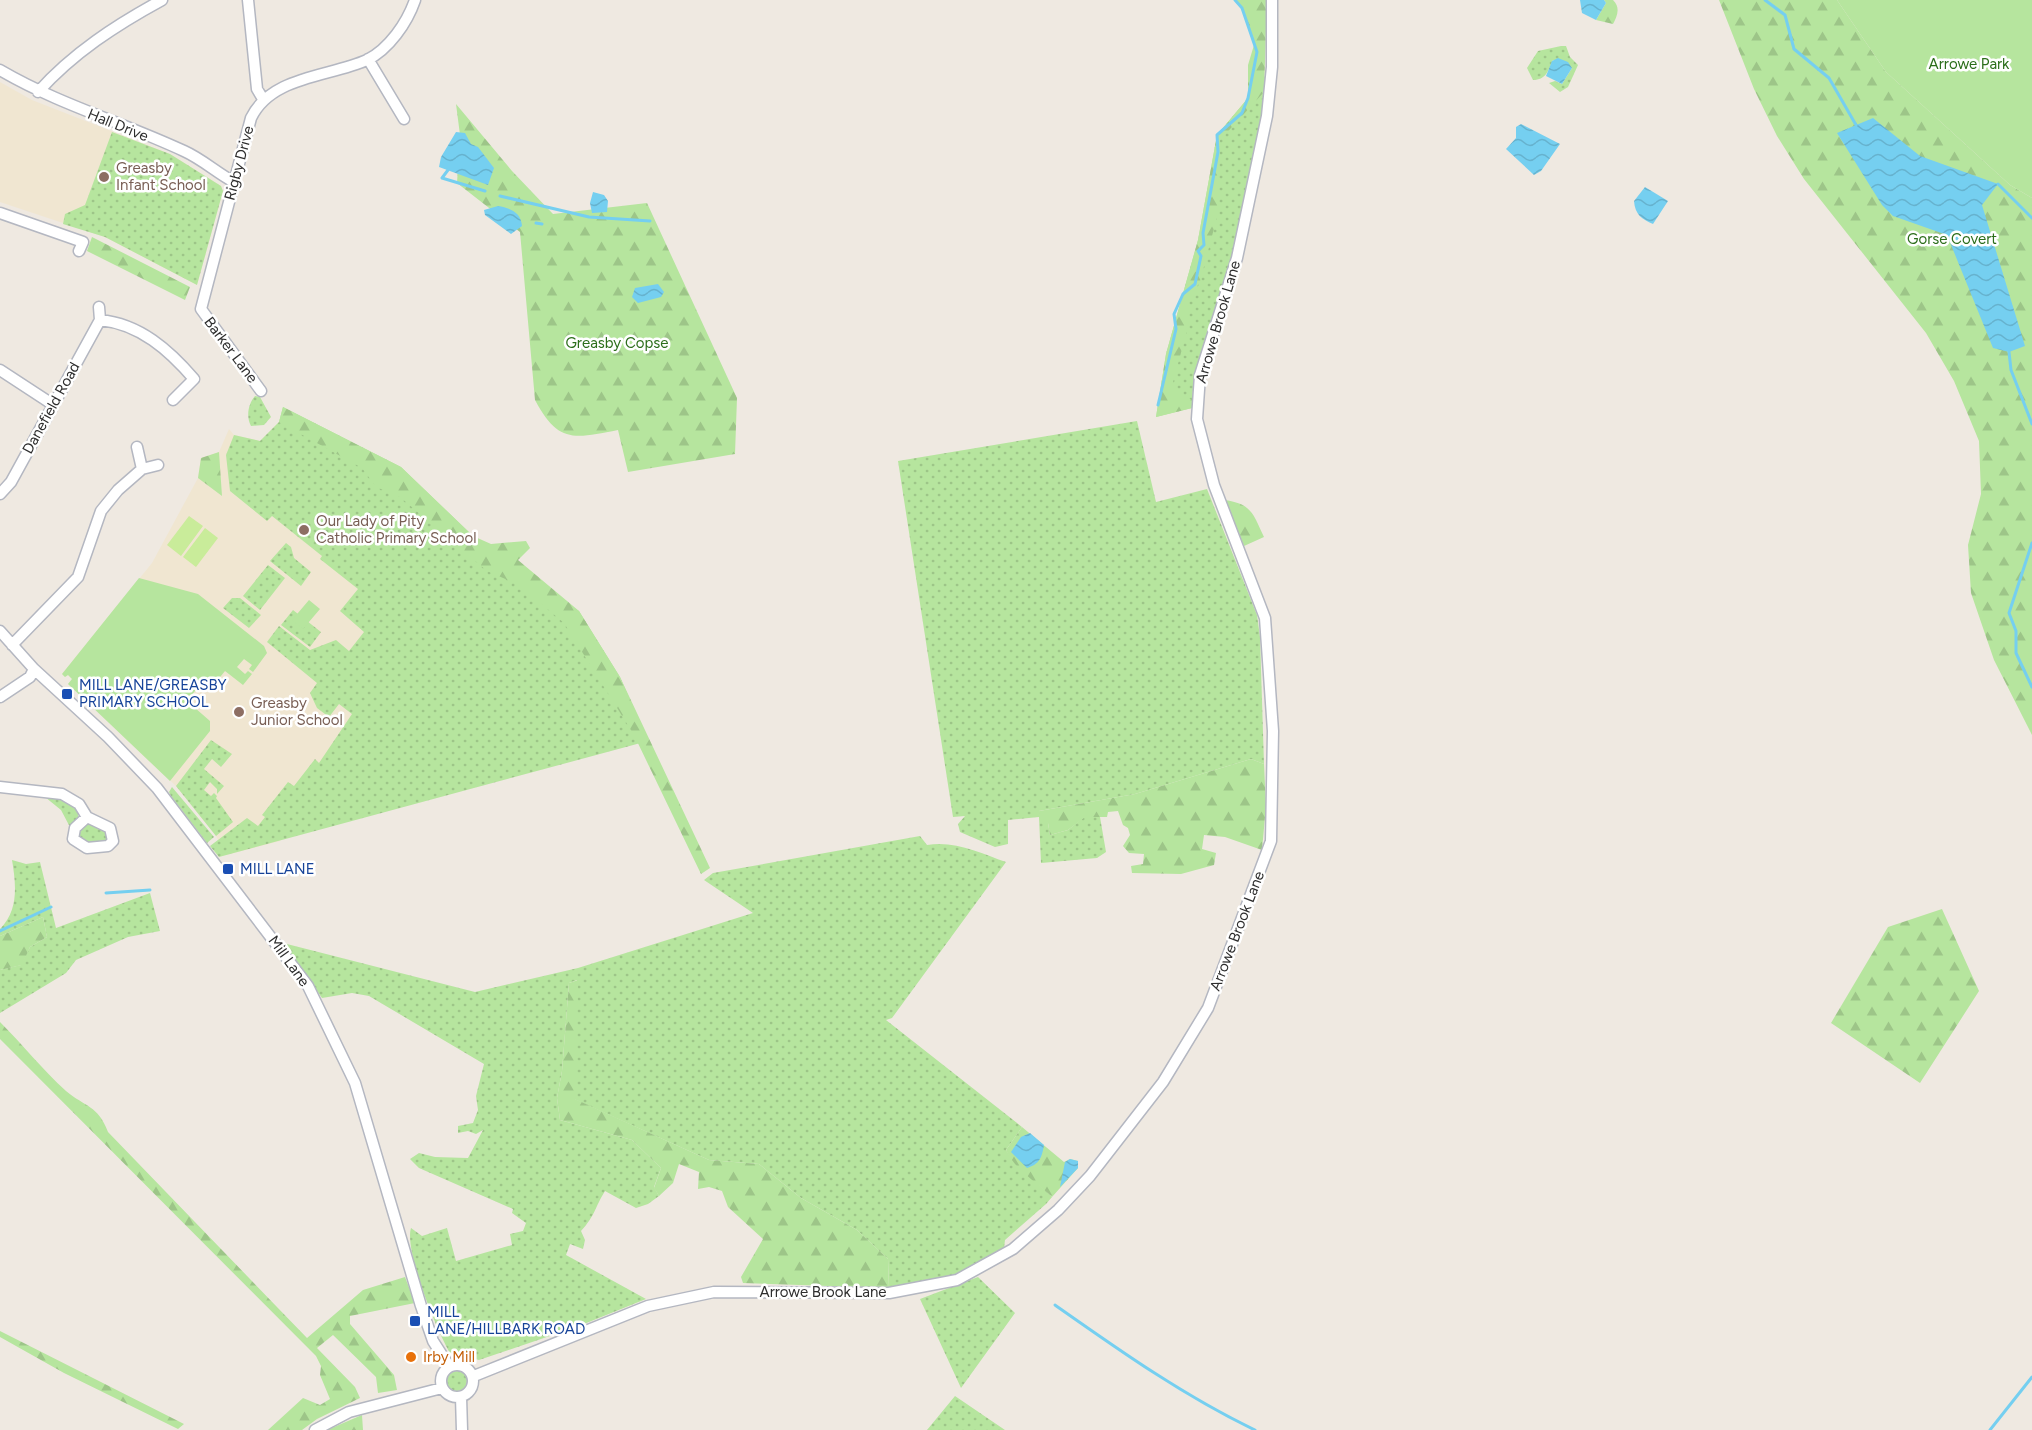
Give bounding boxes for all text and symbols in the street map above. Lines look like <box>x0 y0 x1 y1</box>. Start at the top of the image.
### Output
park label: Arrowe Park <box>1929 55 2010 73</box>
street label: Hall Drive <box>85 105 151 145</box>
street label: Rigby Drive <box>220 124 258 202</box>
place label: Greasby Infant School <box>116 159 206 194</box>
marker: Greasby Infant School <box>97 170 111 184</box>
park label: Gorse Covert <box>1907 230 1997 248</box>
street label: Arrowe Brook Lane <box>1192 259 1244 385</box>
street label: Barker Lane <box>200 313 262 387</box>
park label: Greasby Copse <box>565 334 669 352</box>
street label: Danefield Road <box>18 359 84 457</box>
place label: Our Lady of Pity Catholic Primary School <box>316 512 476 547</box>
marker: Our Lady of Pity Catholic Primary School <box>297 523 311 537</box>
place label: MILL LANE/GREASBY PRIMARY SCHOOL <box>79 676 227 711</box>
marker: MILL LANE/GREASBY PRIMARY SCHOOL <box>60 687 74 701</box>
place label: Greasby Junior School <box>251 694 343 729</box>
marker: Greasby Junior School <box>232 705 246 719</box>
place label: MILL LANE <box>240 860 315 878</box>
marker: MILL LANE <box>221 862 235 876</box>
street label: Arrowe Brook Lane <box>1206 869 1268 993</box>
street label: Mill Lane <box>265 932 313 990</box>
street label: Arrowe Brook Lane <box>760 1283 886 1301</box>
place label: MILL LANE/HILLBARK ROAD <box>427 1303 585 1338</box>
marker: MILL LANE/HILLBARK ROAD <box>408 1314 422 1328</box>
place label: Irby Mill <box>423 1348 475 1366</box>
marker: Irby Mill <box>404 1350 418 1364</box>

